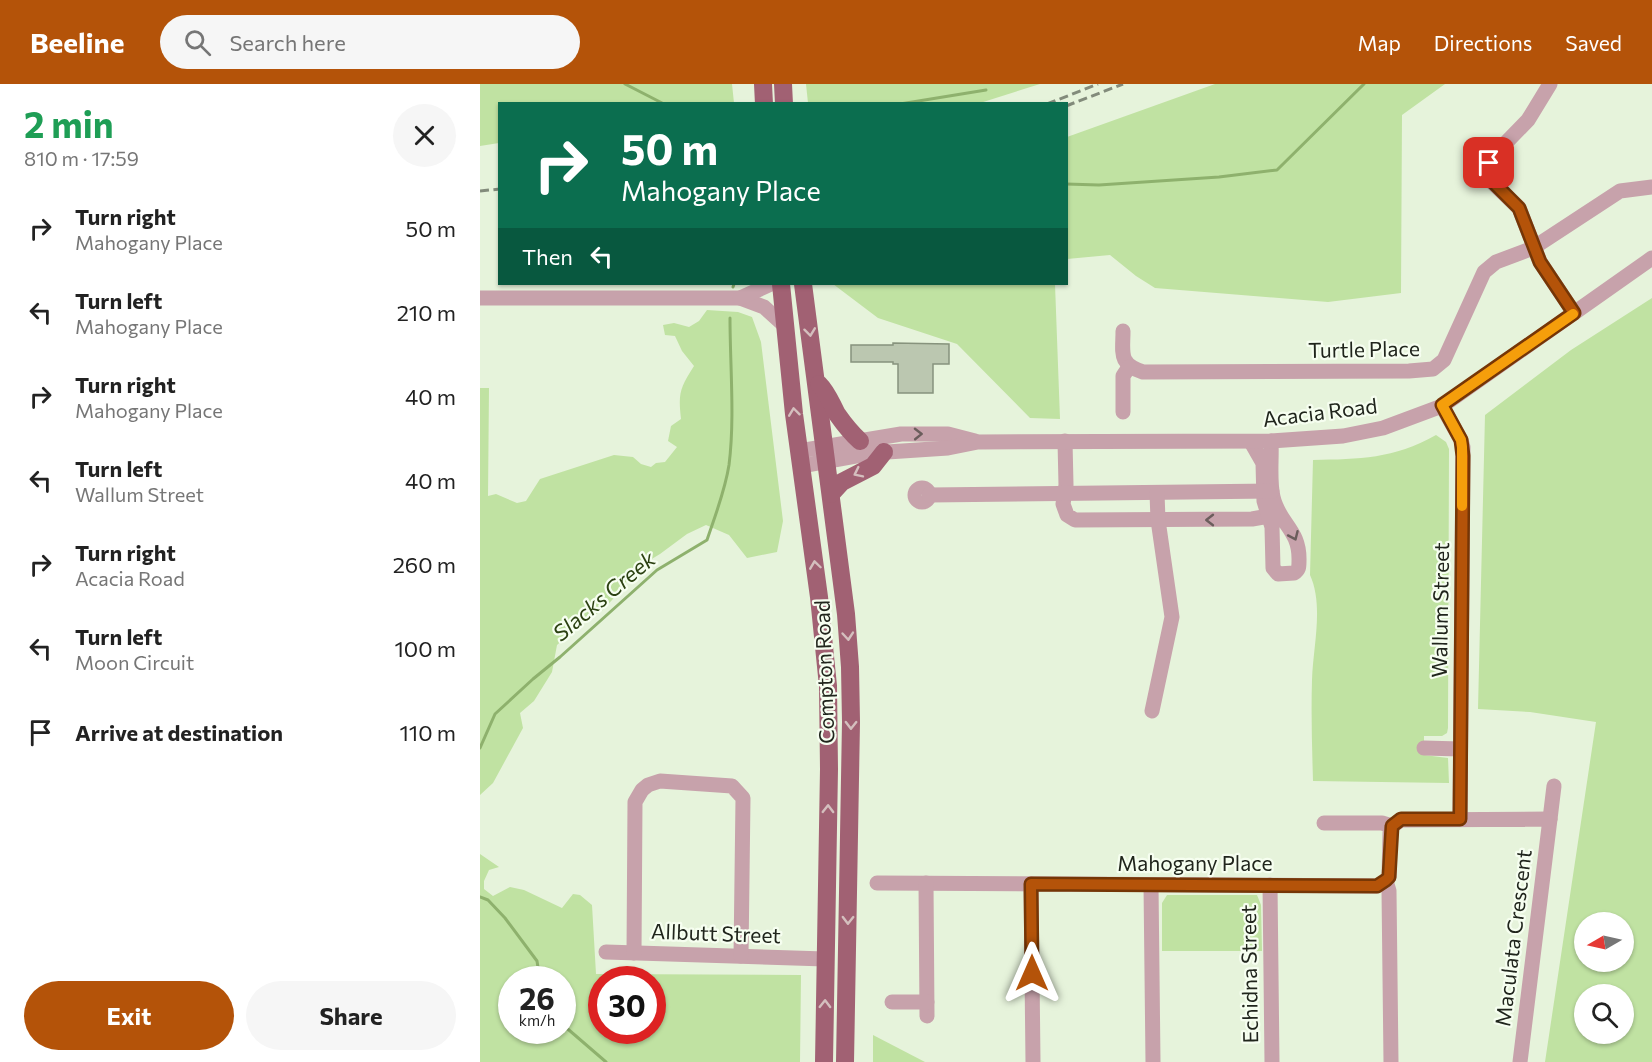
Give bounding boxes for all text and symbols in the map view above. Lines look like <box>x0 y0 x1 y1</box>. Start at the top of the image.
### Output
search box <box>160 15 580 69</box>
text: Beeline <box>30 25 124 59</box>
icon: search <box>181 26 214 59</box>
text: Search here <box>229 29 346 56</box>
text: Map <box>1358 30 1401 55</box>
text: Directions <box>1434 30 1532 55</box>
text: Saved <box>1565 30 1622 55</box>
text: 2 min <box>24 101 114 145</box>
button: close <box>393 104 456 167</box>
text: 50 m <box>621 122 718 174</box>
icon: right <box>522 126 600 204</box>
pin <box>1463 137 1514 188</box>
text: 810 m · 17:59 <box>24 146 139 170</box>
icon: arrive <box>1472 146 1505 179</box>
text: Mahogany Place <box>621 174 821 207</box>
text: Turn right <box>75 203 176 230</box>
icon: right <box>24 212 57 245</box>
text: 50 m <box>406 215 456 242</box>
text: Mahogany Place <box>75 230 223 254</box>
icon: left <box>585 240 618 273</box>
text: Then <box>522 243 573 270</box>
text: Turn left <box>75 287 162 314</box>
icon: left <box>24 296 57 329</box>
text: 210 m <box>397 299 456 326</box>
text: Mahogany Place <box>75 314 223 338</box>
one-way arrow <box>803 327 815 336</box>
street label: Turtle Place <box>1308 335 1420 362</box>
text: Turn right <box>75 371 176 398</box>
icon: right <box>24 380 57 413</box>
text: 40 m <box>405 383 456 410</box>
street label: Acacia Road <box>1261 392 1379 431</box>
text: Mahogany Place <box>75 398 223 422</box>
one-way arrow <box>788 408 801 417</box>
one-way arrow <box>914 428 923 440</box>
text: Turn left <box>75 455 162 482</box>
icon: left <box>24 464 57 497</box>
one-way arrow <box>853 466 864 478</box>
text: 40 m <box>405 467 456 494</box>
text: Wallum Street <box>75 482 204 506</box>
one-way arrow <box>1206 513 1215 526</box>
one-way arrow <box>1286 529 1298 540</box>
text: Turn right <box>75 539 176 566</box>
street label: Wallum Street <box>1426 542 1453 678</box>
water label: Slacks Creek <box>547 544 661 646</box>
icon: right <box>24 548 57 581</box>
text: 260 m <box>393 551 456 578</box>
one-way arrow <box>809 560 821 569</box>
text: Acacia Road <box>75 566 185 590</box>
street label: Compton Road <box>809 600 838 744</box>
text: Turn left <box>75 623 162 650</box>
one-way arrow <box>841 631 854 640</box>
icon: left <box>24 632 57 665</box>
text: 100 m <box>394 635 456 662</box>
text: Moon Circuit <box>75 650 194 674</box>
icon: arrive <box>24 716 57 749</box>
text: Arrive at destination <box>75 719 283 746</box>
text: 110 m <box>399 719 456 746</box>
one-way arrow <box>845 721 857 730</box>
one-way arrow <box>822 804 835 813</box>
street label: Maculata Crescent <box>1489 848 1536 1028</box>
street label: Mahogany Place <box>1117 850 1273 875</box>
street label: Echidna Street <box>1235 904 1262 1044</box>
north arrow <box>1574 912 1634 972</box>
map controls <box>1574 912 1634 1044</box>
one-way arrow <box>841 916 854 925</box>
street label: Allbutt Street <box>651 918 781 947</box>
position arrow <box>1000 941 1064 1005</box>
speed limit sign: 30 <box>588 966 666 1044</box>
text: 26 <box>519 979 555 1016</box>
button: Exit <box>24 981 234 1050</box>
button: Share <box>246 981 456 1050</box>
button: search <box>1574 984 1634 1044</box>
one-way arrow <box>819 999 831 1008</box>
text: km/h <box>519 1011 555 1029</box>

